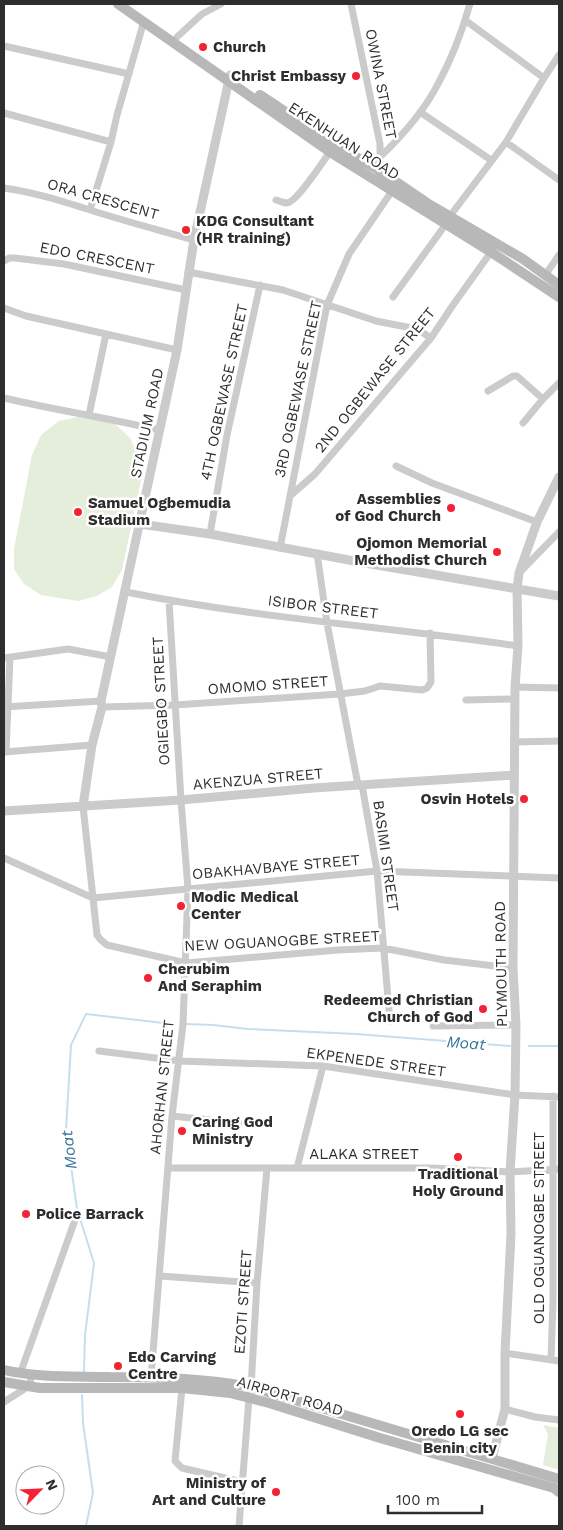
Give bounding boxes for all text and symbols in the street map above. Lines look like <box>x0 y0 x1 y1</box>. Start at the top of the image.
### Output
street label: OWINA STREET <box>362 27 400 141</box>
place label: Church <box>213 38 266 56</box>
marker: Church <box>197 41 209 53</box>
place label: Christ Embassy <box>231 67 347 85</box>
marker: Christ Embassy <box>350 70 362 82</box>
street label: EKENHUAN ROAD <box>285 98 403 184</box>
street label: ORA CRESCENT <box>45 174 161 224</box>
place label: KDG Consultant (HR training) <box>196 212 314 247</box>
marker: KDG Consultant (HR training) <box>180 224 192 236</box>
street label: EDO CRESCENT <box>38 238 156 278</box>
street label: 3RD OGBEWASE STREET <box>270 299 326 479</box>
street label: 4TH OGBEWASE STREET <box>197 302 251 482</box>
street label: 2ND OGBEWASE STREET <box>311 304 439 456</box>
street label: STADIUM ROAD <box>127 366 167 480</box>
place label: Assemblies of God Church <box>335 490 441 525</box>
place label: Samuel Ogbemudia Stadium <box>88 494 231 529</box>
marker: Assemblies of God Church <box>445 502 457 514</box>
marker: Samuel Ogbemudia Stadium <box>72 506 84 518</box>
place label: Ojomon Memorial Methodist Church <box>354 534 487 569</box>
marker: Ojomon Memorial Methodist Church <box>491 546 503 558</box>
street label: ISIBOR STREET <box>267 591 379 623</box>
street label: OGIEGBO STREET <box>149 636 173 766</box>
street label: OMOMO STREET <box>207 672 329 698</box>
street label: AKENZUA STREET <box>192 764 324 794</box>
place label: Osvin Hotels <box>421 790 514 808</box>
marker: Osvin Hotels <box>518 793 530 805</box>
street label: BASIMI STREET <box>369 799 403 913</box>
street label: OBAKHAVBAYE STREET <box>191 851 361 883</box>
place label: Modic Medical Center <box>191 888 298 923</box>
marker: Modic Medical Center <box>175 900 187 912</box>
street label: PLYMOUTH ROAD <box>491 901 511 1027</box>
street label: NEW OGUANOGBE STREET <box>184 927 380 955</box>
place label: Cherubim And Seraphim <box>158 960 262 995</box>
marker: Cherubim And Seraphim <box>142 972 154 984</box>
place label: Redeemed Christian Church of God <box>324 991 473 1026</box>
marker: Redeemed Christian Church of God <box>477 1003 489 1015</box>
street label: AHORHAN STREET <box>146 1019 178 1155</box>
water label: Moat <box>446 1032 487 1054</box>
street label: EKPENEDE STREET <box>305 1043 447 1081</box>
place label: Caring God Ministry <box>192 1113 273 1148</box>
marker: Caring God Ministry <box>176 1125 188 1137</box>
water label: Moat <box>57 1129 81 1171</box>
street label: OLD OGUANOGBE STREET <box>530 1132 548 1324</box>
street label: ALAKA STREET <box>309 1145 419 1163</box>
marker: Traditional Holy Ground <box>452 1151 464 1163</box>
place label: Traditional Holy Ground <box>412 1165 504 1200</box>
place label: Police Barrack <box>36 1205 144 1223</box>
marker: Police Barrack <box>20 1208 32 1220</box>
street label: EZOTI STREET <box>230 1249 256 1355</box>
place label: Edo Carving Centre <box>128 1348 216 1383</box>
marker: Edo Carving Centre <box>112 1360 124 1372</box>
street label: AIRPORT ROAD <box>235 1372 345 1420</box>
marker: Oredo LG sec Benin city <box>454 1408 466 1420</box>
place label: Oredo LG sec Benin city <box>411 1422 509 1457</box>
north arrow <box>15 1465 65 1515</box>
place label: Ministry of Art and Culture <box>152 1474 267 1509</box>
text: N <box>42 1477 61 1493</box>
scale bar <box>388 1482 482 1514</box>
marker: Ministry of Art and Culture <box>270 1486 282 1498</box>
text: 100 m <box>396 1491 440 1509</box>

